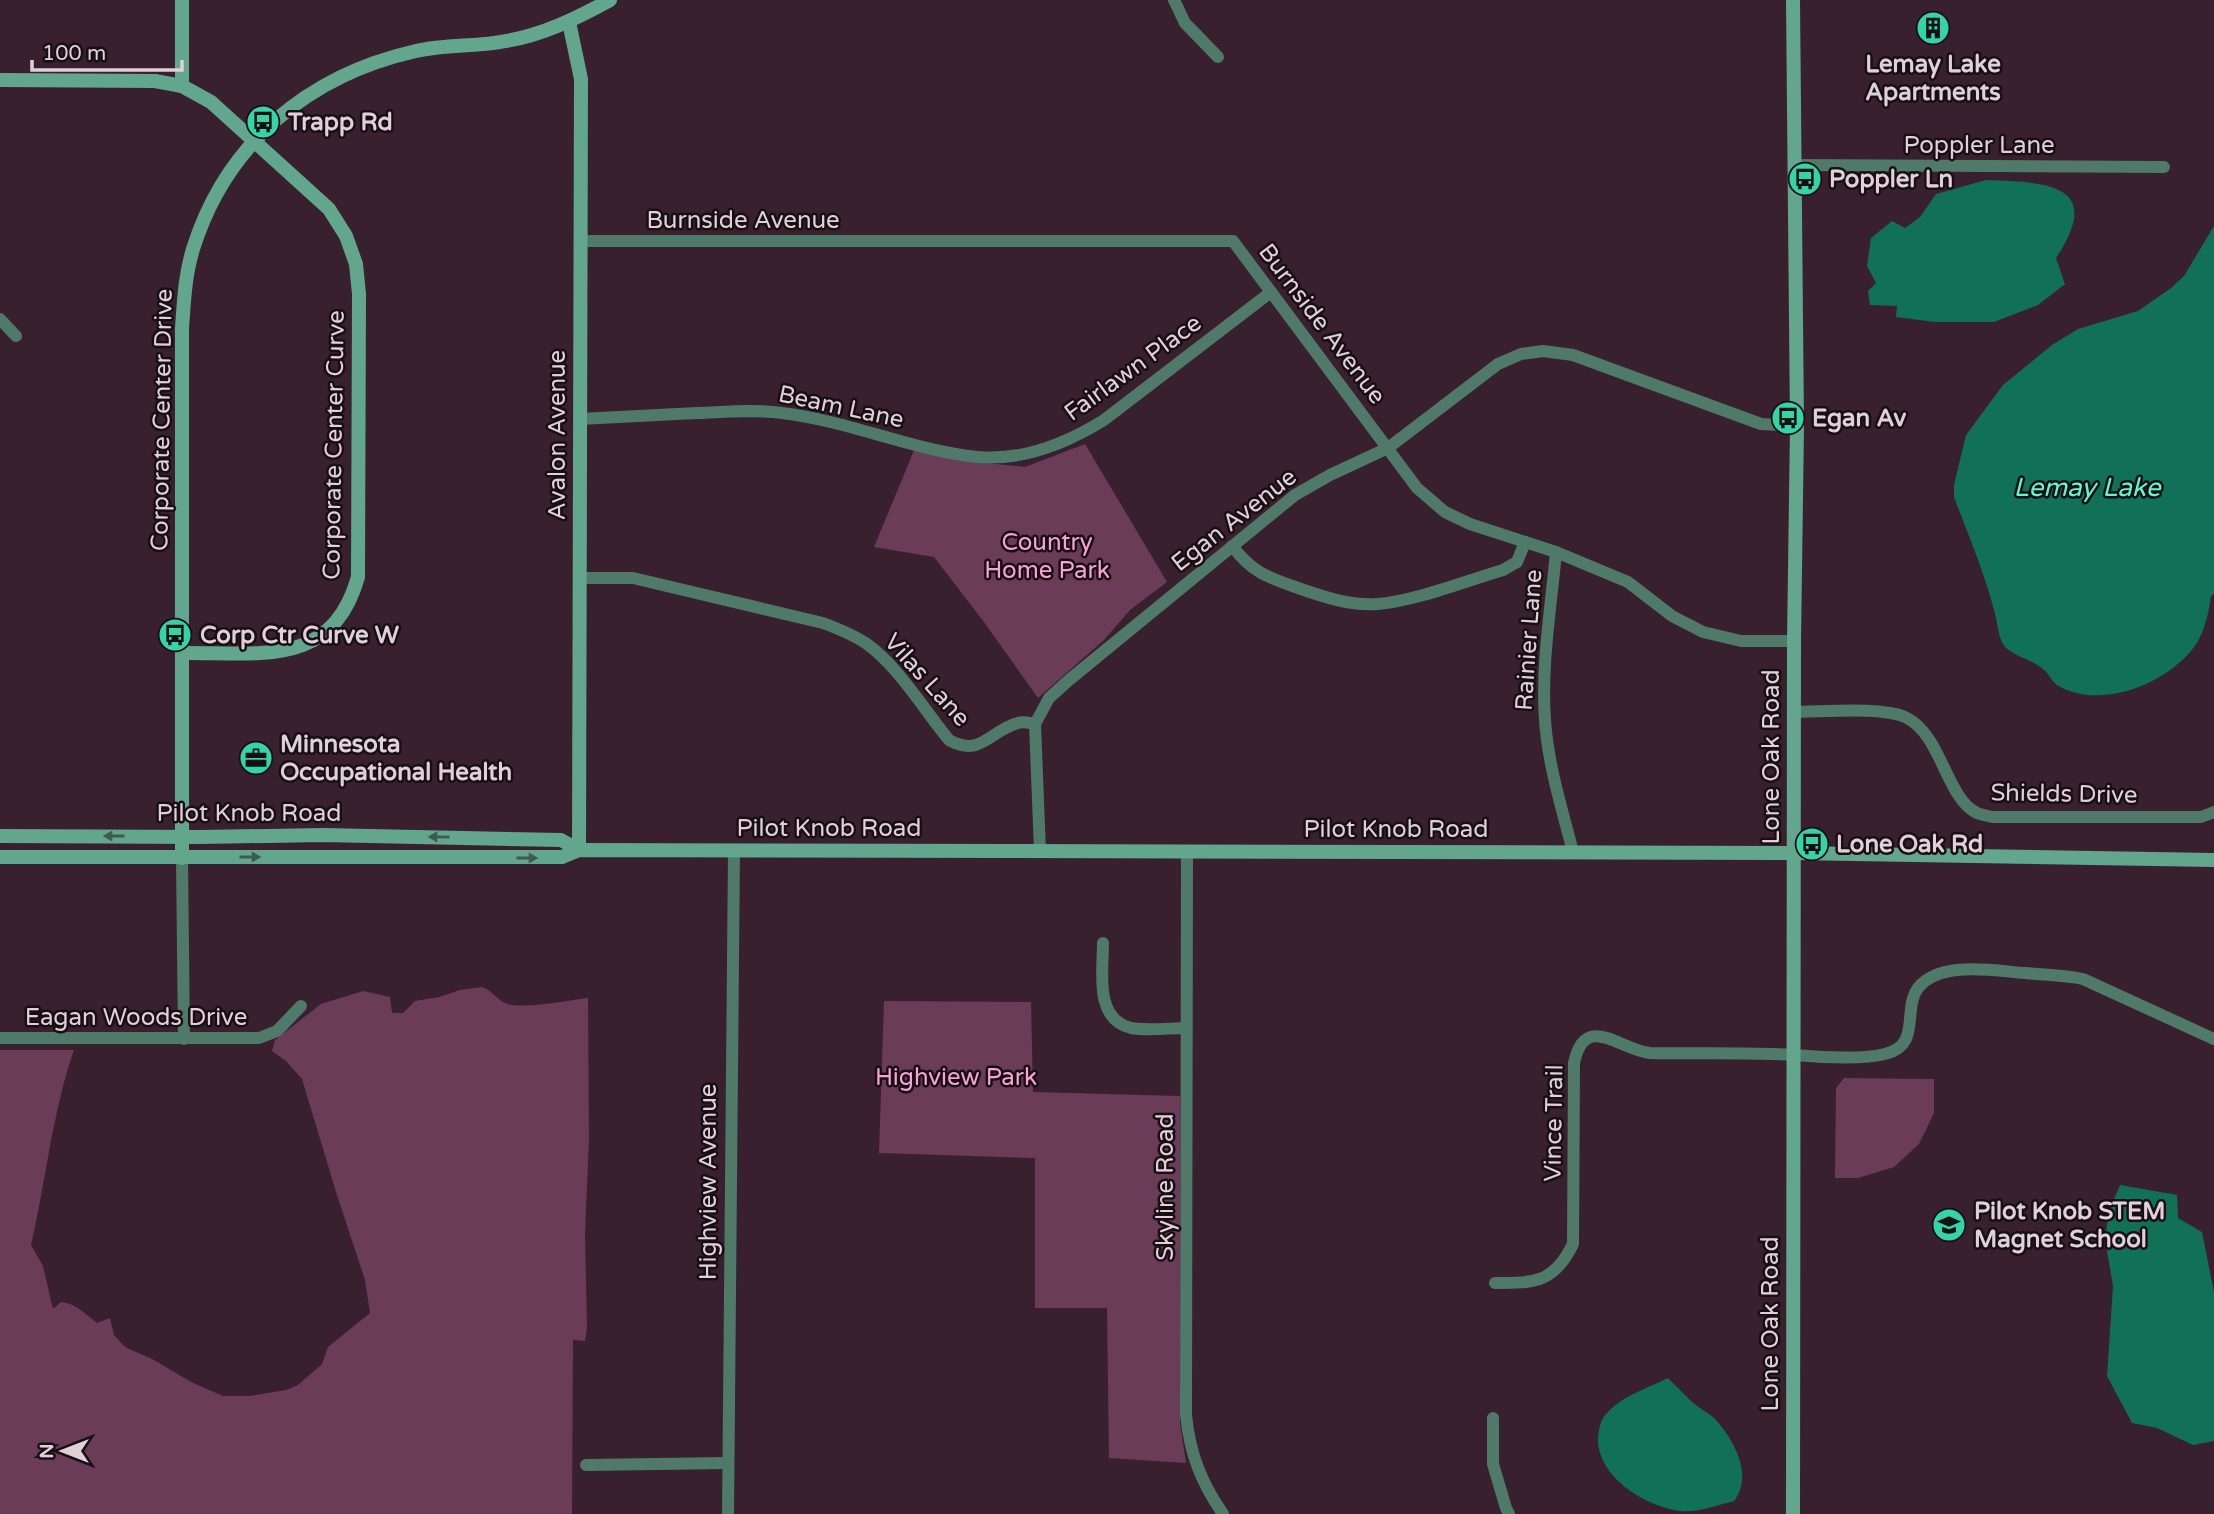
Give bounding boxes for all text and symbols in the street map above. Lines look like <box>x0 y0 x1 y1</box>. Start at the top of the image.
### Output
building icon: Lemay Lake Apartments <box>1914 9 1952 47</box>
scale bar <box>32 28 182 72</box>
text: 100 m <box>42 41 106 66</box>
place label: Lemay Lake Apartments <box>1865 50 2001 107</box>
bus stop icon: Trapp Rd <box>244 103 282 141</box>
place label: Trapp Rd <box>287 108 393 137</box>
street label: Poppler Lane <box>1903 131 2055 160</box>
bus stop icon: Poppler Ln <box>1786 160 1824 198</box>
place label: Poppler Ln <box>1829 165 1953 194</box>
street label: Burnside Avenue <box>646 206 840 235</box>
street label: Burnside Avenue <box>1252 238 1392 410</box>
street label: Corporate Center Drive <box>145 289 179 551</box>
street label: Fairlawn Place <box>1059 309 1207 427</box>
street label: Corporate Center Curve <box>317 310 351 580</box>
street label: Avalon Avenue <box>543 350 572 520</box>
street label: Beam Lane <box>776 380 906 434</box>
bus stop icon: Egan Av <box>1769 399 1807 437</box>
place label: Egan Av <box>1812 404 1907 433</box>
street label: Egan Avenue <box>1166 462 1302 578</box>
water label: Lemay Lake <box>2014 472 2162 503</box>
park label: Country Home Park <box>984 528 1110 585</box>
street label: Rainier Lane <box>1510 568 1548 712</box>
bus stop icon: Corp Ctr Curve W <box>156 616 194 654</box>
place label: Corp Ctr Curve W <box>200 621 400 650</box>
street label: Vilas Lane <box>878 628 976 732</box>
street label: Lone Oak Road <box>1757 669 1786 845</box>
place label: Minnesota Occupational Health <box>280 730 512 787</box>
office icon: Minnesota Occupational Health <box>237 739 275 777</box>
street label: Shields Drive <box>1990 778 2138 810</box>
street label: Pilot Knob Road <box>157 799 341 828</box>
street label: Pilot Knob Road <box>737 814 921 843</box>
street label: Pilot Knob Road <box>1304 815 1488 844</box>
bus stop icon: Lone Oak Rd <box>1793 825 1831 863</box>
one-way arrow <box>103 830 125 842</box>
place label: Lone Oak Rd <box>1836 830 1983 859</box>
one-way arrow <box>428 832 450 843</box>
one-way arrow <box>240 851 262 863</box>
one-way arrow <box>516 852 538 864</box>
street label: Eagan Woods Drive <box>25 1003 247 1032</box>
park label: Highview Park <box>875 1063 1037 1092</box>
street label: Vince Trail <box>1538 1064 1570 1182</box>
street label: Highview Avenue <box>694 1084 723 1280</box>
street label: Skyline Road <box>1151 1113 1180 1261</box>
place label: Pilot Knob STEM Magnet School <box>1974 1197 2165 1254</box>
school or university icon: Pilot Knob STEM Magnet School <box>1930 1206 1968 1244</box>
street label: Lone Oak Road <box>1756 1236 1785 1412</box>
north arrow <box>28 1416 98 1486</box>
text: N <box>36 1443 58 1459</box>

